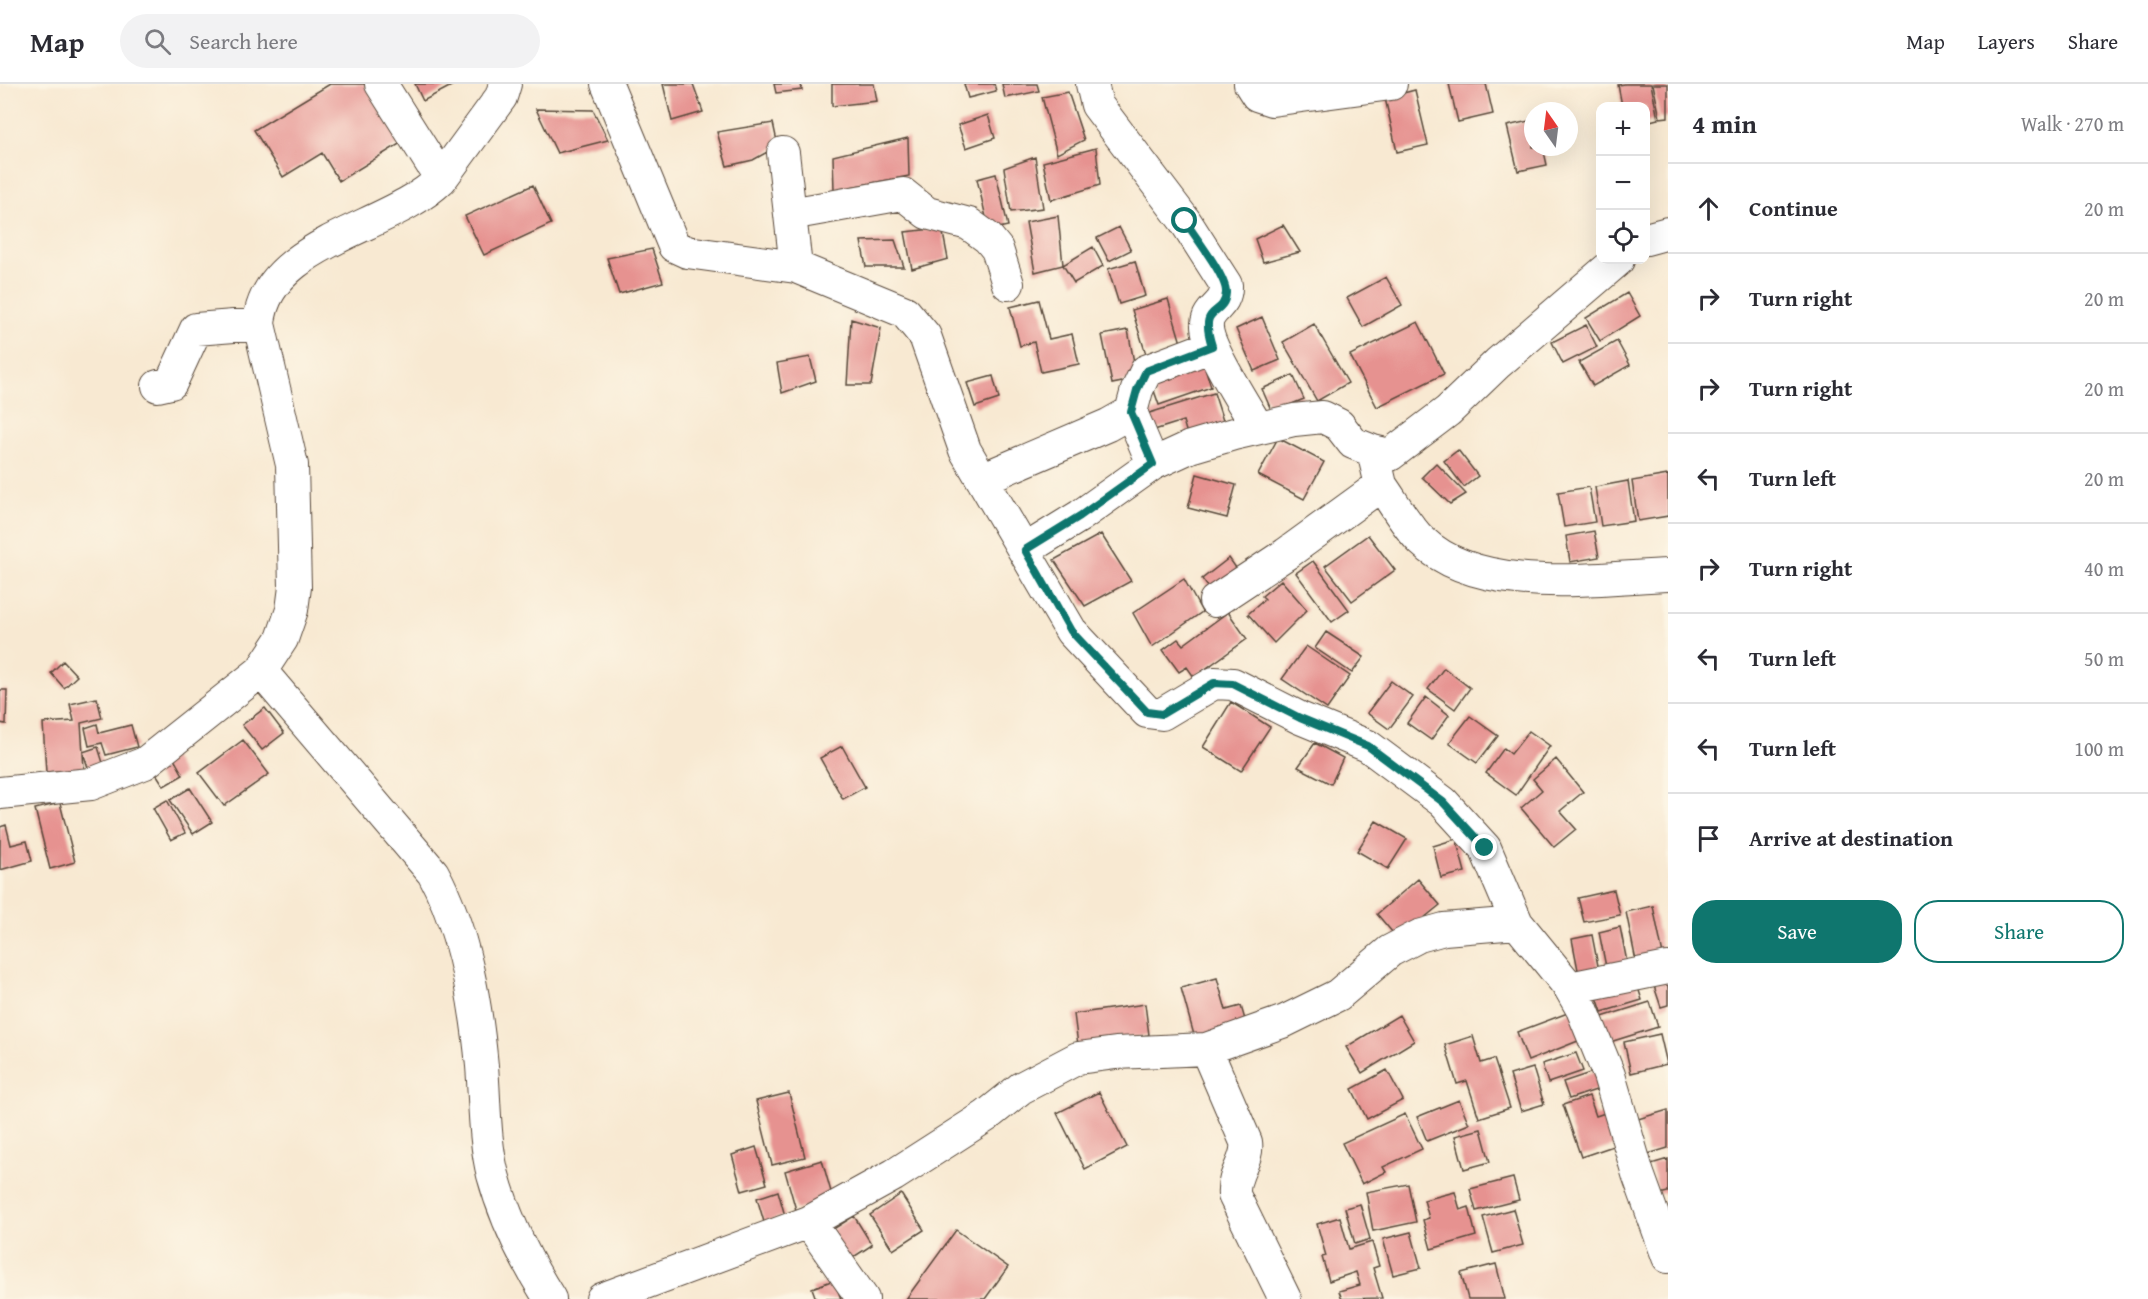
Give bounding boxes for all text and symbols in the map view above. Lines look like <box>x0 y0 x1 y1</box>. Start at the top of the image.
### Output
search box <box>120 14 540 68</box>
text: Map <box>30 21 84 62</box>
icon: search <box>141 25 174 58</box>
text: Search here <box>189 25 298 57</box>
text: Map <box>1906 26 1945 57</box>
text: Layers <box>1978 26 2035 57</box>
text: Share <box>2068 26 2118 57</box>
north arrow <box>1524 102 1578 156</box>
map controls <box>1596 102 1650 264</box>
button: + <box>1596 102 1650 156</box>
text: 4 min <box>1692 104 1757 143</box>
text: Walk · 270 m <box>2021 109 2124 138</box>
button: − <box>1596 156 1650 210</box>
icon: ahead <box>1692 192 1725 225</box>
text: Continue <box>1749 192 1838 224</box>
text: 20 m <box>2084 194 2124 223</box>
route start <box>1171 207 1197 233</box>
button: locate <box>1596 210 1650 264</box>
icon: right <box>1692 282 1725 315</box>
text: Turn right <box>1749 282 1852 314</box>
text: 20 m <box>2084 284 2124 313</box>
icon: right <box>1692 372 1725 405</box>
text: Turn right <box>1749 372 1852 404</box>
text: 20 m <box>2084 374 2124 403</box>
icon: left <box>1692 462 1725 495</box>
text: Turn left <box>1749 462 1836 494</box>
text: 20 m <box>2084 464 2124 493</box>
icon: right <box>1692 552 1725 585</box>
text: Turn right <box>1749 552 1852 584</box>
text: 40 m <box>2084 554 2124 583</box>
icon: left <box>1692 642 1725 675</box>
text: Turn left <box>1749 642 1836 674</box>
text: 50 m <box>2084 644 2124 673</box>
icon: left <box>1692 732 1725 765</box>
text: Turn left <box>1749 732 1836 764</box>
text: 100 m <box>2074 734 2124 763</box>
icon: arrive <box>1692 822 1725 855</box>
text: Arrive at destination <box>1749 822 1953 854</box>
route end <box>1471 834 1497 860</box>
button: Save <box>1692 900 1902 963</box>
button: Share <box>1914 900 2124 963</box>

